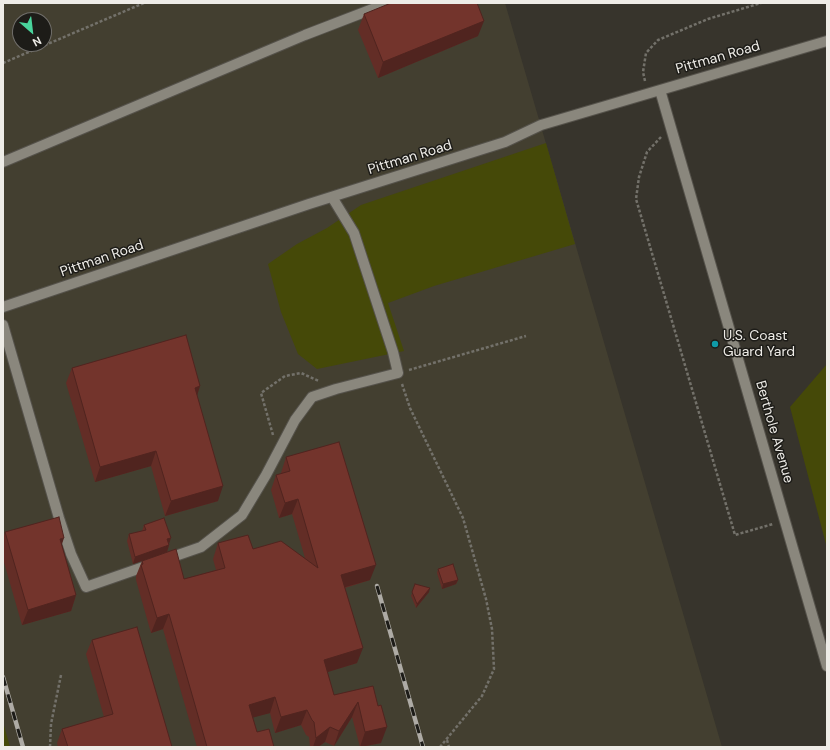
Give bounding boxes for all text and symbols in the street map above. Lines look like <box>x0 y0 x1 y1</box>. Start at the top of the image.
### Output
north arrow <box>12 12 52 52</box>
text: N <box>30 34 44 50</box>
street label: Pittman Road <box>674 38 762 78</box>
street label: Pittman Road <box>366 137 454 179</box>
street label: Pittman Road <box>58 237 146 281</box>
place label: U.S. Coast Guard Yard <box>723 328 795 360</box>
marker: U.S. Coast Guard Yard <box>710 339 720 349</box>
street label: Berthole Avenue <box>751 379 797 485</box>

